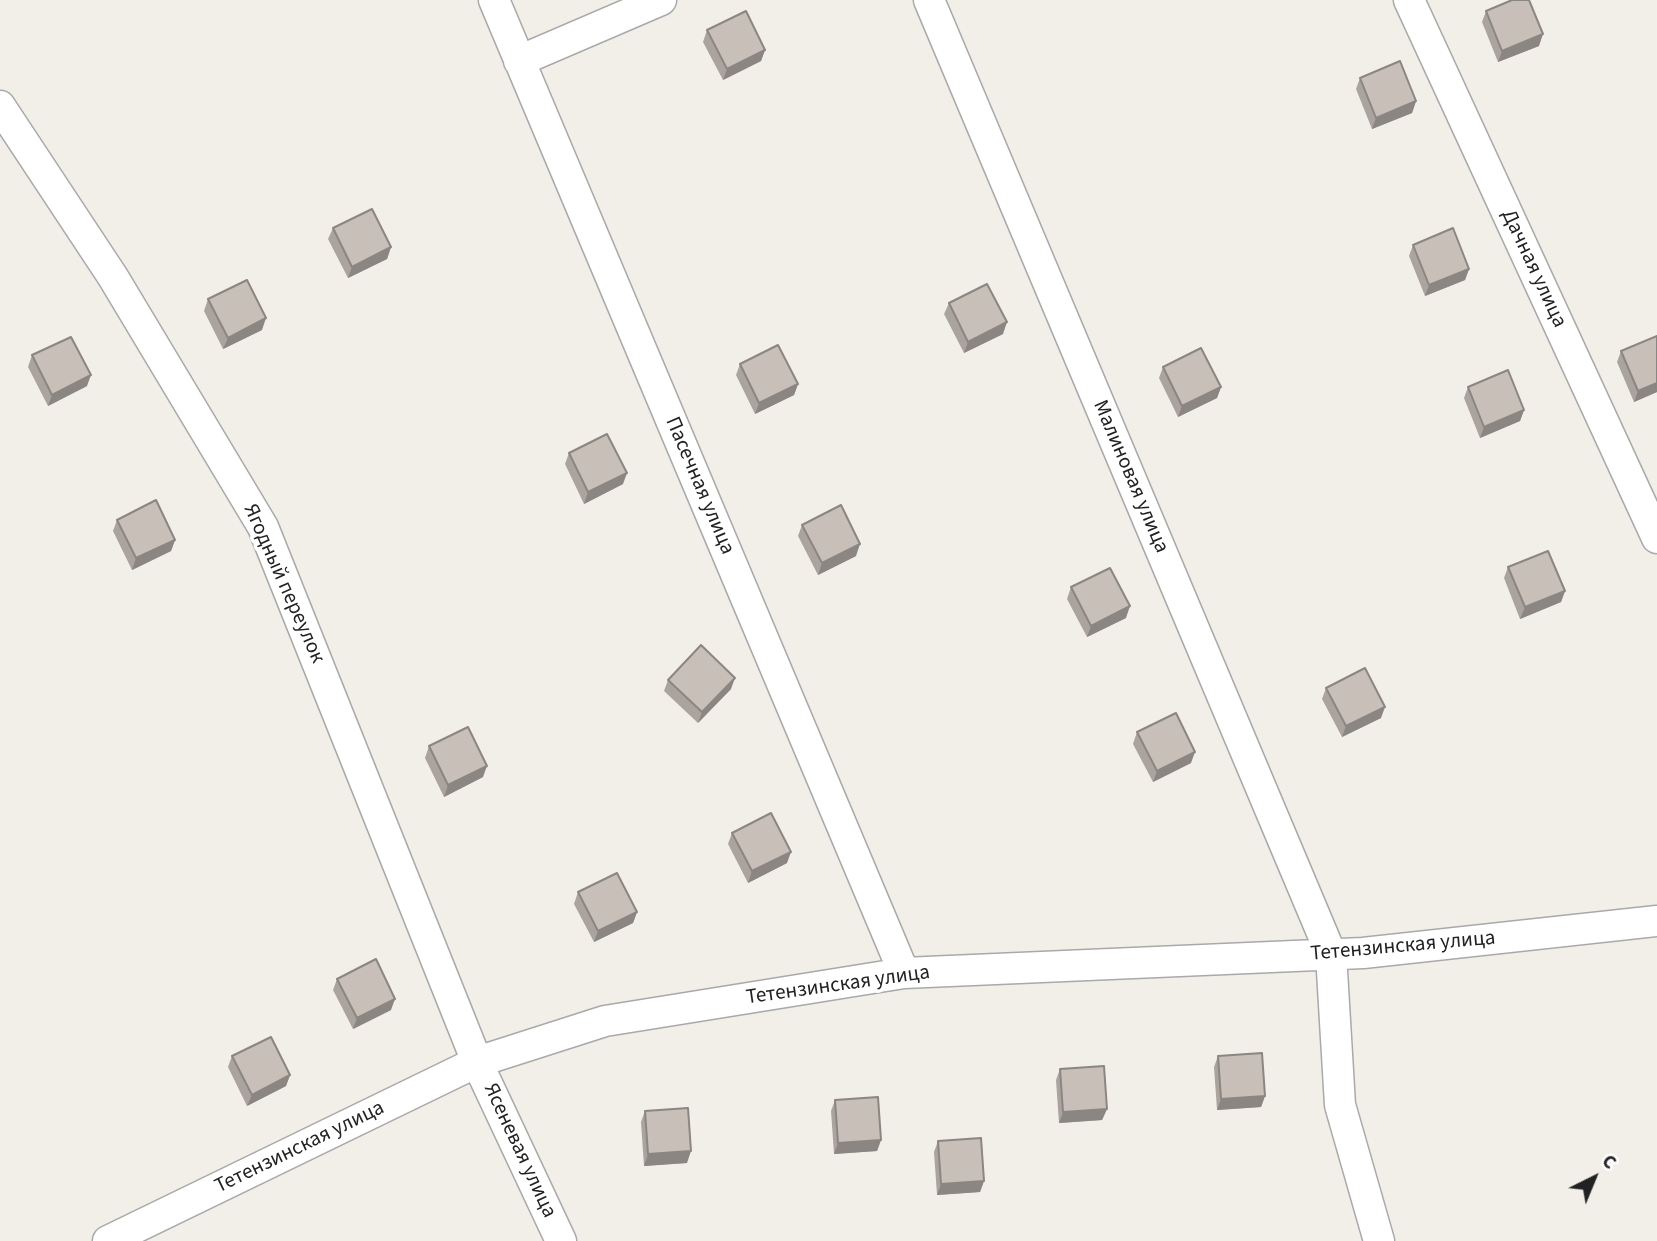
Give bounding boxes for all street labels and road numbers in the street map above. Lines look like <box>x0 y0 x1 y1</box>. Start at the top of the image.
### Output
street label: Дачная улица <box>1495 206 1571 332</box>
street label: Малиновая улица <box>1086 397 1174 557</box>
street label: Пасечная улица <box>659 413 739 559</box>
street label: Ягодный переулок <box>237 501 329 667</box>
street label: Тетензинская улица <box>1310 926 1496 968</box>
street label: Тетензинская улица <box>744 961 932 1011</box>
street label: Ясеневая улица <box>477 1080 561 1222</box>
street label: Тетензинская улица <box>211 1096 389 1200</box>

